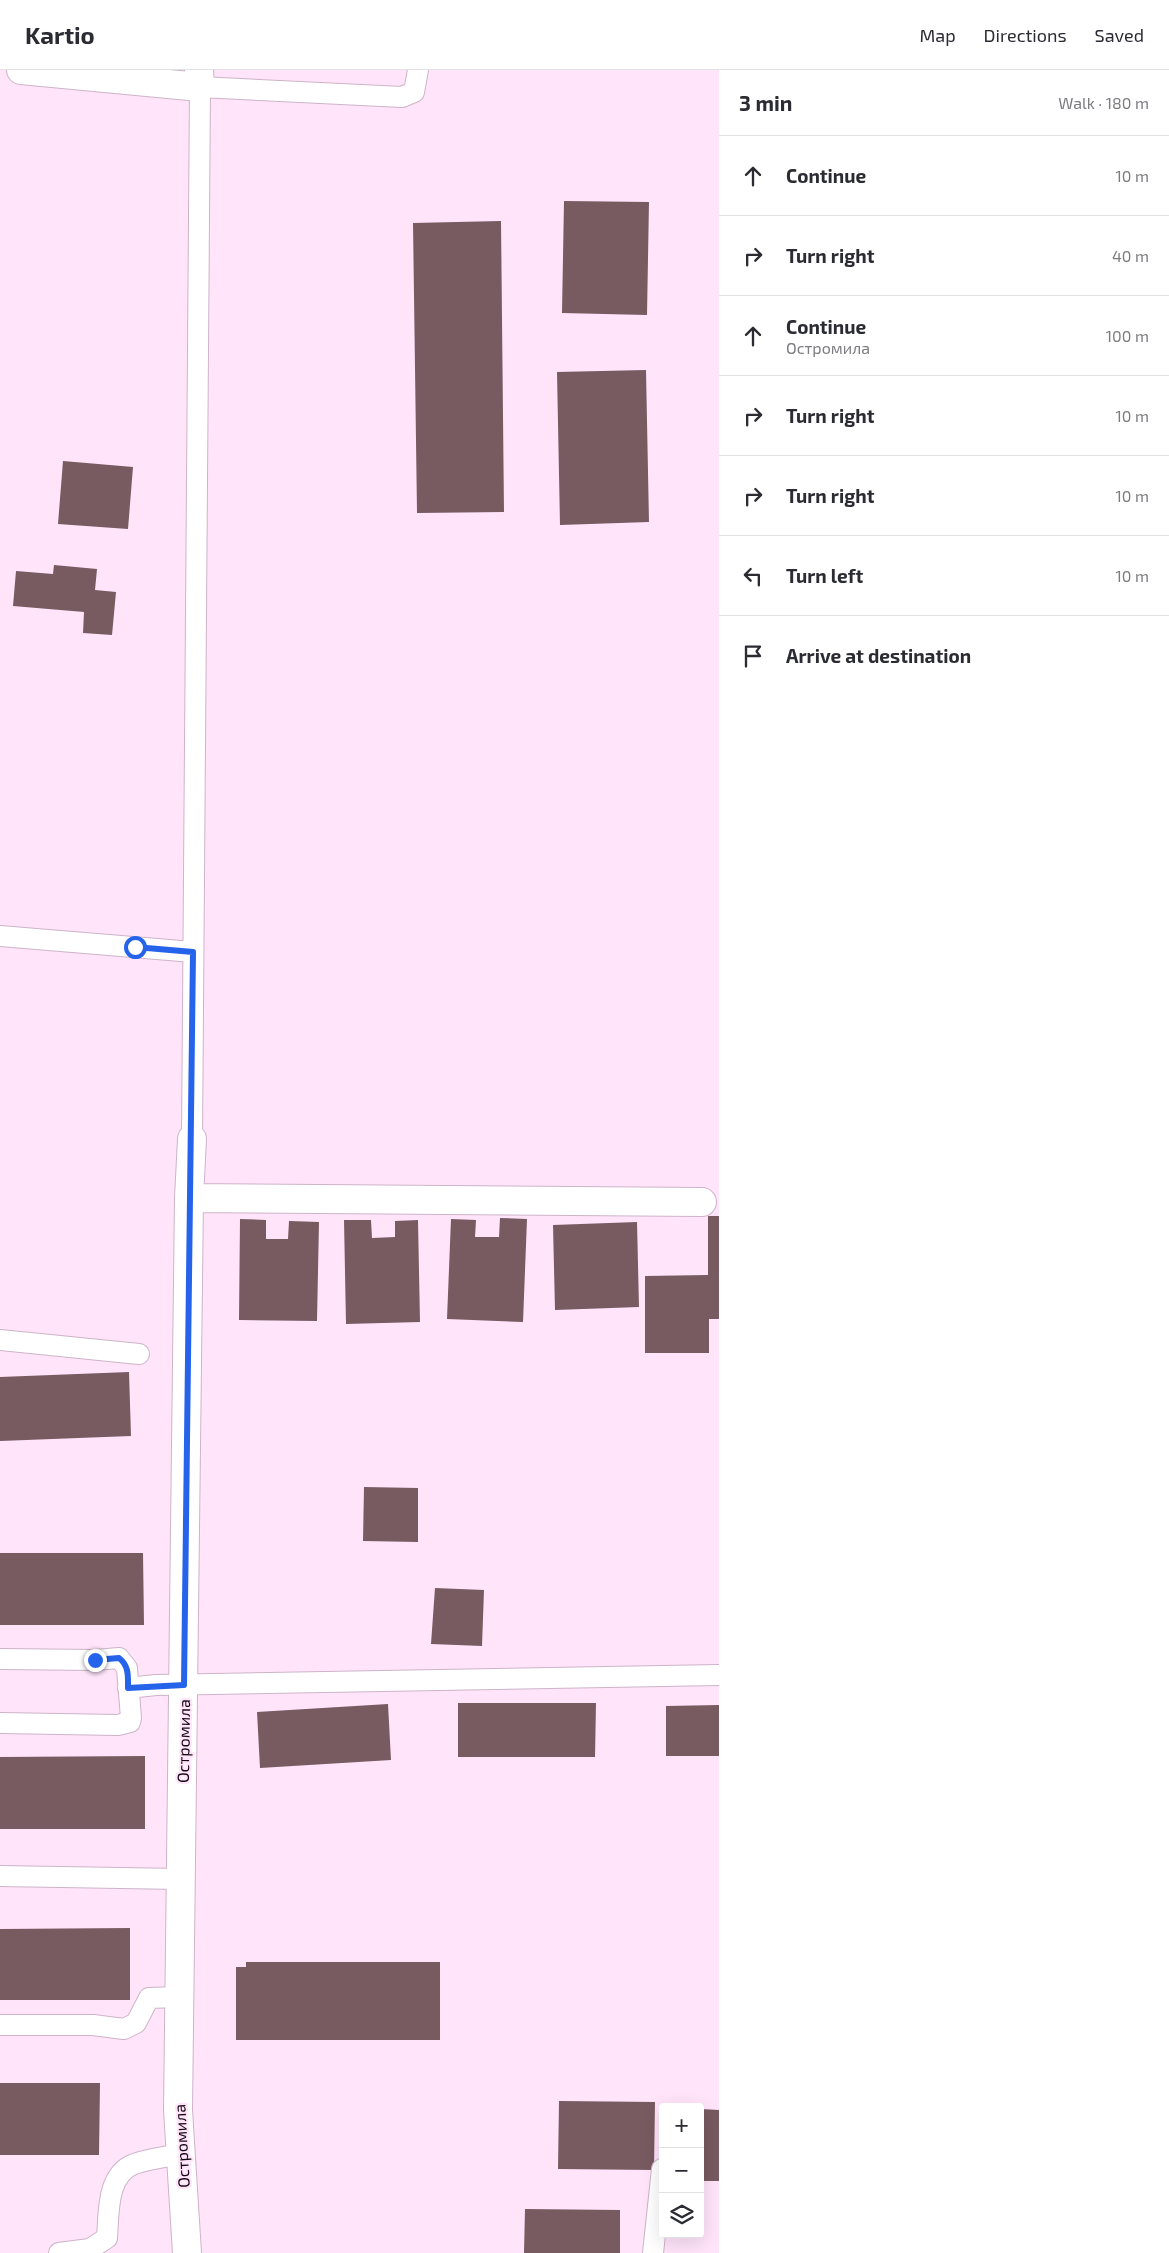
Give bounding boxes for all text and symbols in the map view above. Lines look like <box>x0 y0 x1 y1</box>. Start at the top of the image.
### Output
text: Kartio <box>25 20 95 49</box>
text: Map <box>919 24 956 46</box>
text: Directions <box>984 24 1067 46</box>
text: Saved <box>1095 24 1144 46</box>
text: 3 min <box>739 90 792 115</box>
text: Walk · 180 m <box>1058 93 1149 112</box>
icon: ahead <box>739 162 767 190</box>
text: Continue <box>786 164 866 187</box>
text: 10 m <box>1115 166 1149 185</box>
icon: right <box>739 242 767 270</box>
text: Turn right <box>786 244 874 267</box>
text: 40 m <box>1112 246 1149 265</box>
text: Continue <box>786 315 866 338</box>
icon: ahead <box>739 322 767 350</box>
text: 100 m <box>1106 326 1149 345</box>
text: Остромила <box>786 338 870 357</box>
icon: right <box>739 402 767 430</box>
text: Turn right <box>786 404 874 427</box>
text: 10 m <box>1115 406 1149 425</box>
icon: right <box>739 482 767 510</box>
text: Turn right <box>786 484 874 507</box>
text: 10 m <box>1115 486 1149 505</box>
icon: left <box>739 562 767 590</box>
text: Turn left <box>786 564 863 587</box>
text: 10 m <box>1115 566 1149 585</box>
icon: arrive <box>739 642 767 670</box>
text: Arrive at destination <box>786 644 971 667</box>
route start <box>124 936 147 959</box>
route end <box>84 1649 107 1672</box>
street label: Остромила <box>173 1699 193 1783</box>
map controls <box>659 2103 704 2238</box>
button: + <box>659 2103 704 2148</box>
street label: Остромила <box>169 2104 193 2188</box>
button: − <box>659 2148 704 2193</box>
button: layers <box>659 2193 704 2238</box>

